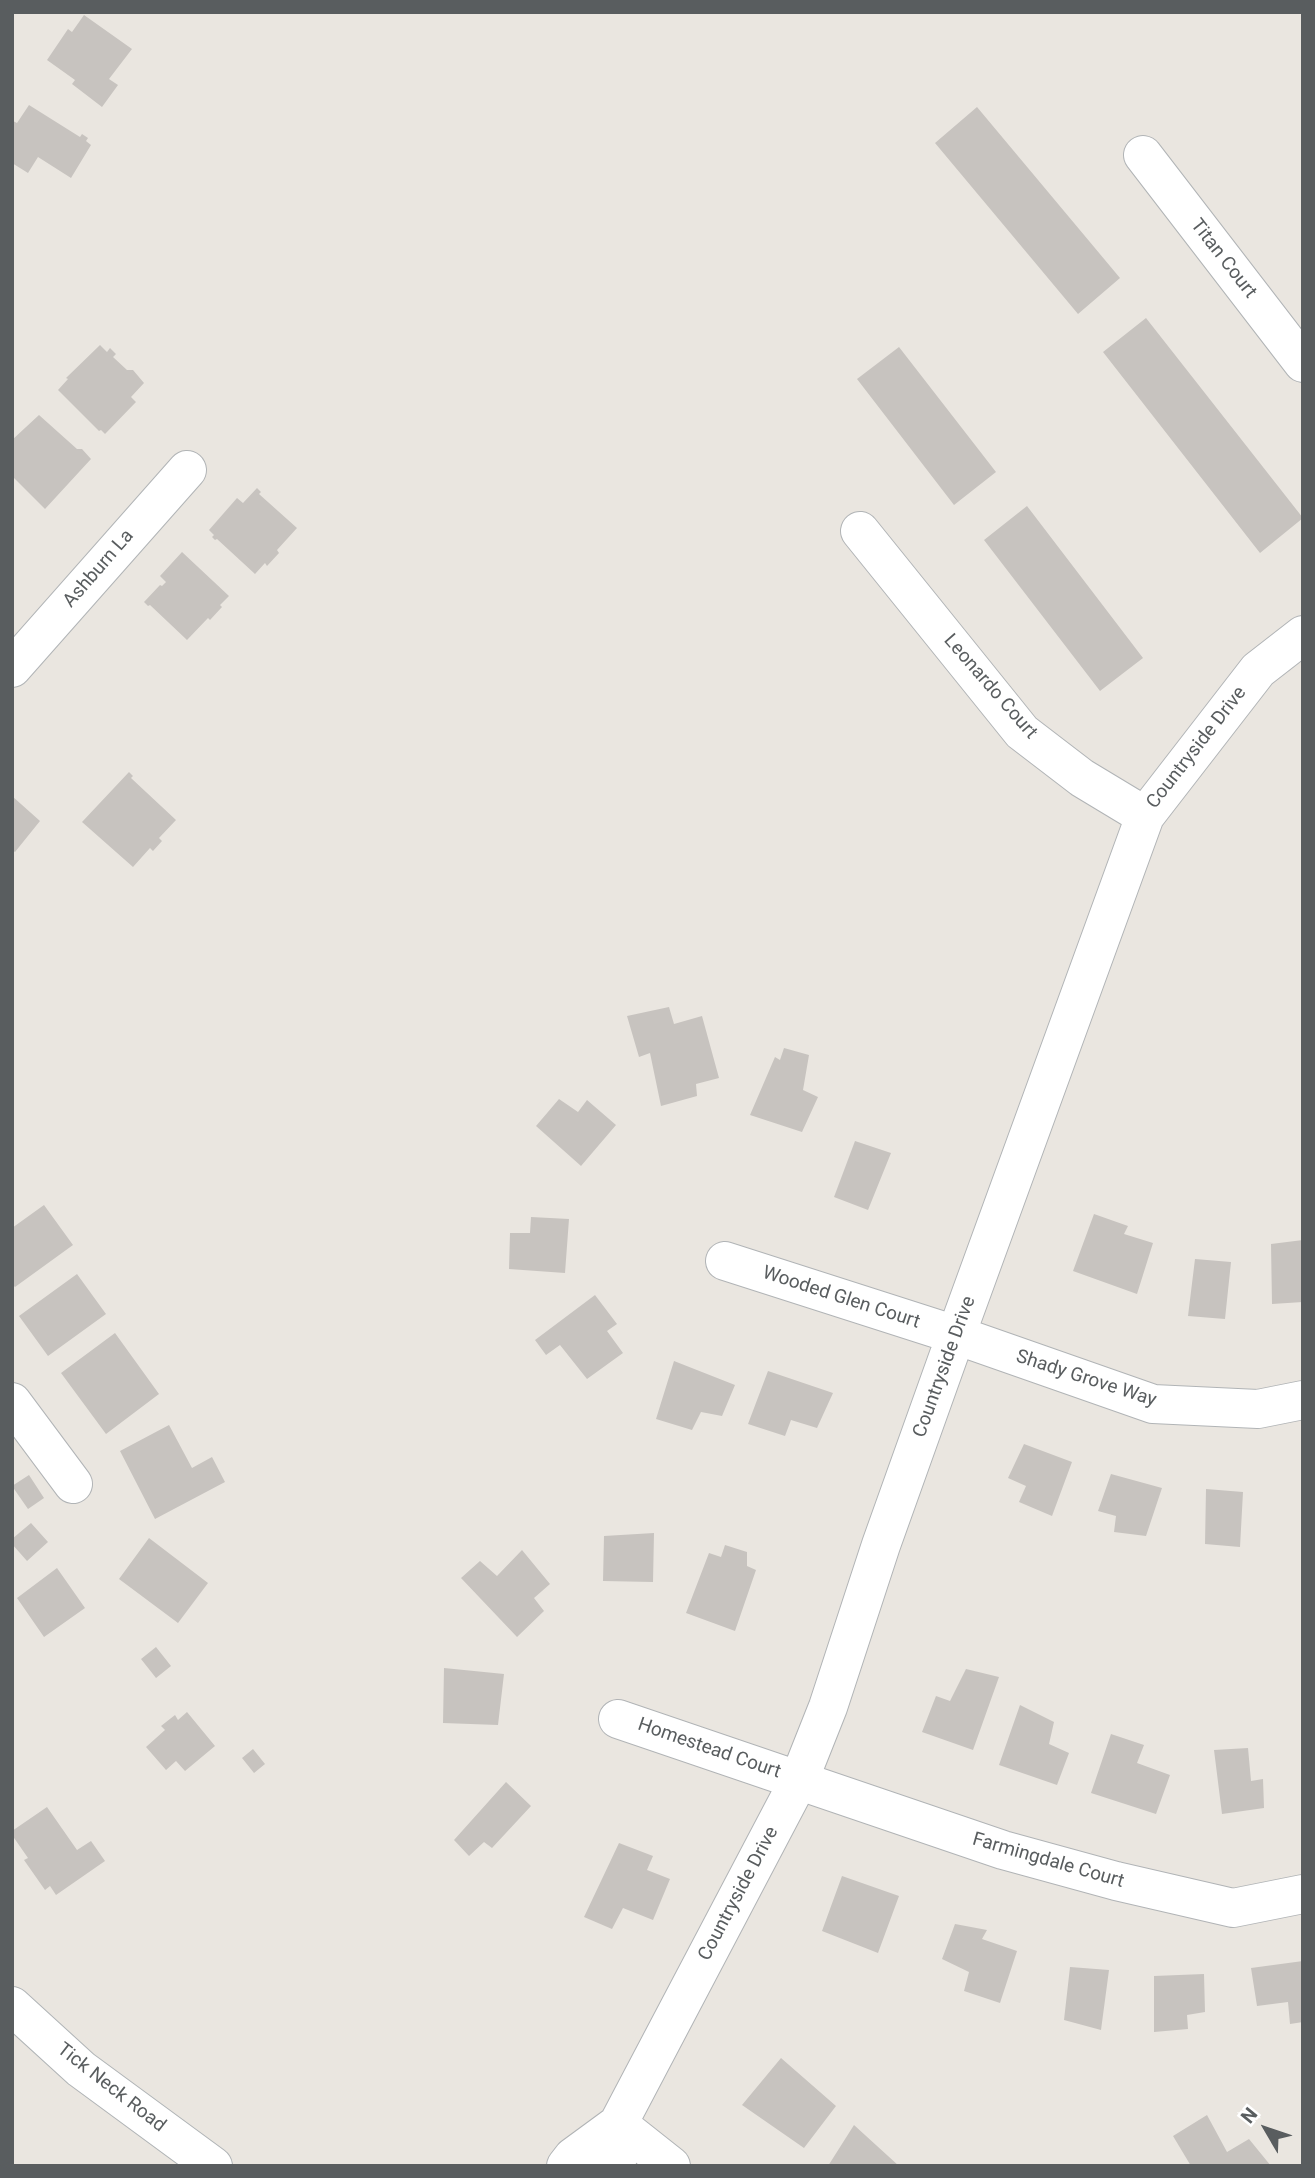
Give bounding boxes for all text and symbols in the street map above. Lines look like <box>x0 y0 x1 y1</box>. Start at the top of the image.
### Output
street label: Titan Court <box>1185 215 1261 303</box>
street label: Ashburn La <box>59 525 139 613</box>
street label: Leonardo Court <box>938 630 1042 744</box>
street label: Countryside Drive <box>1142 682 1252 814</box>
street label: Wooded Glen Court <box>759 1262 923 1334</box>
street label: Countryside Drive <box>909 1293 981 1441</box>
street label: Shady Grove Way <box>1013 1346 1159 1412</box>
street label: Homestead Court <box>634 1714 784 1784</box>
street label: Countryside Drive <box>694 1823 784 1965</box>
street label: Farmingdale Court <box>970 1828 1126 1894</box>
street label: Tick Neck Road <box>52 2038 170 2138</box>
north arrow <box>1231 2094 1301 2164</box>
text: N <box>1236 2103 1262 2128</box>

